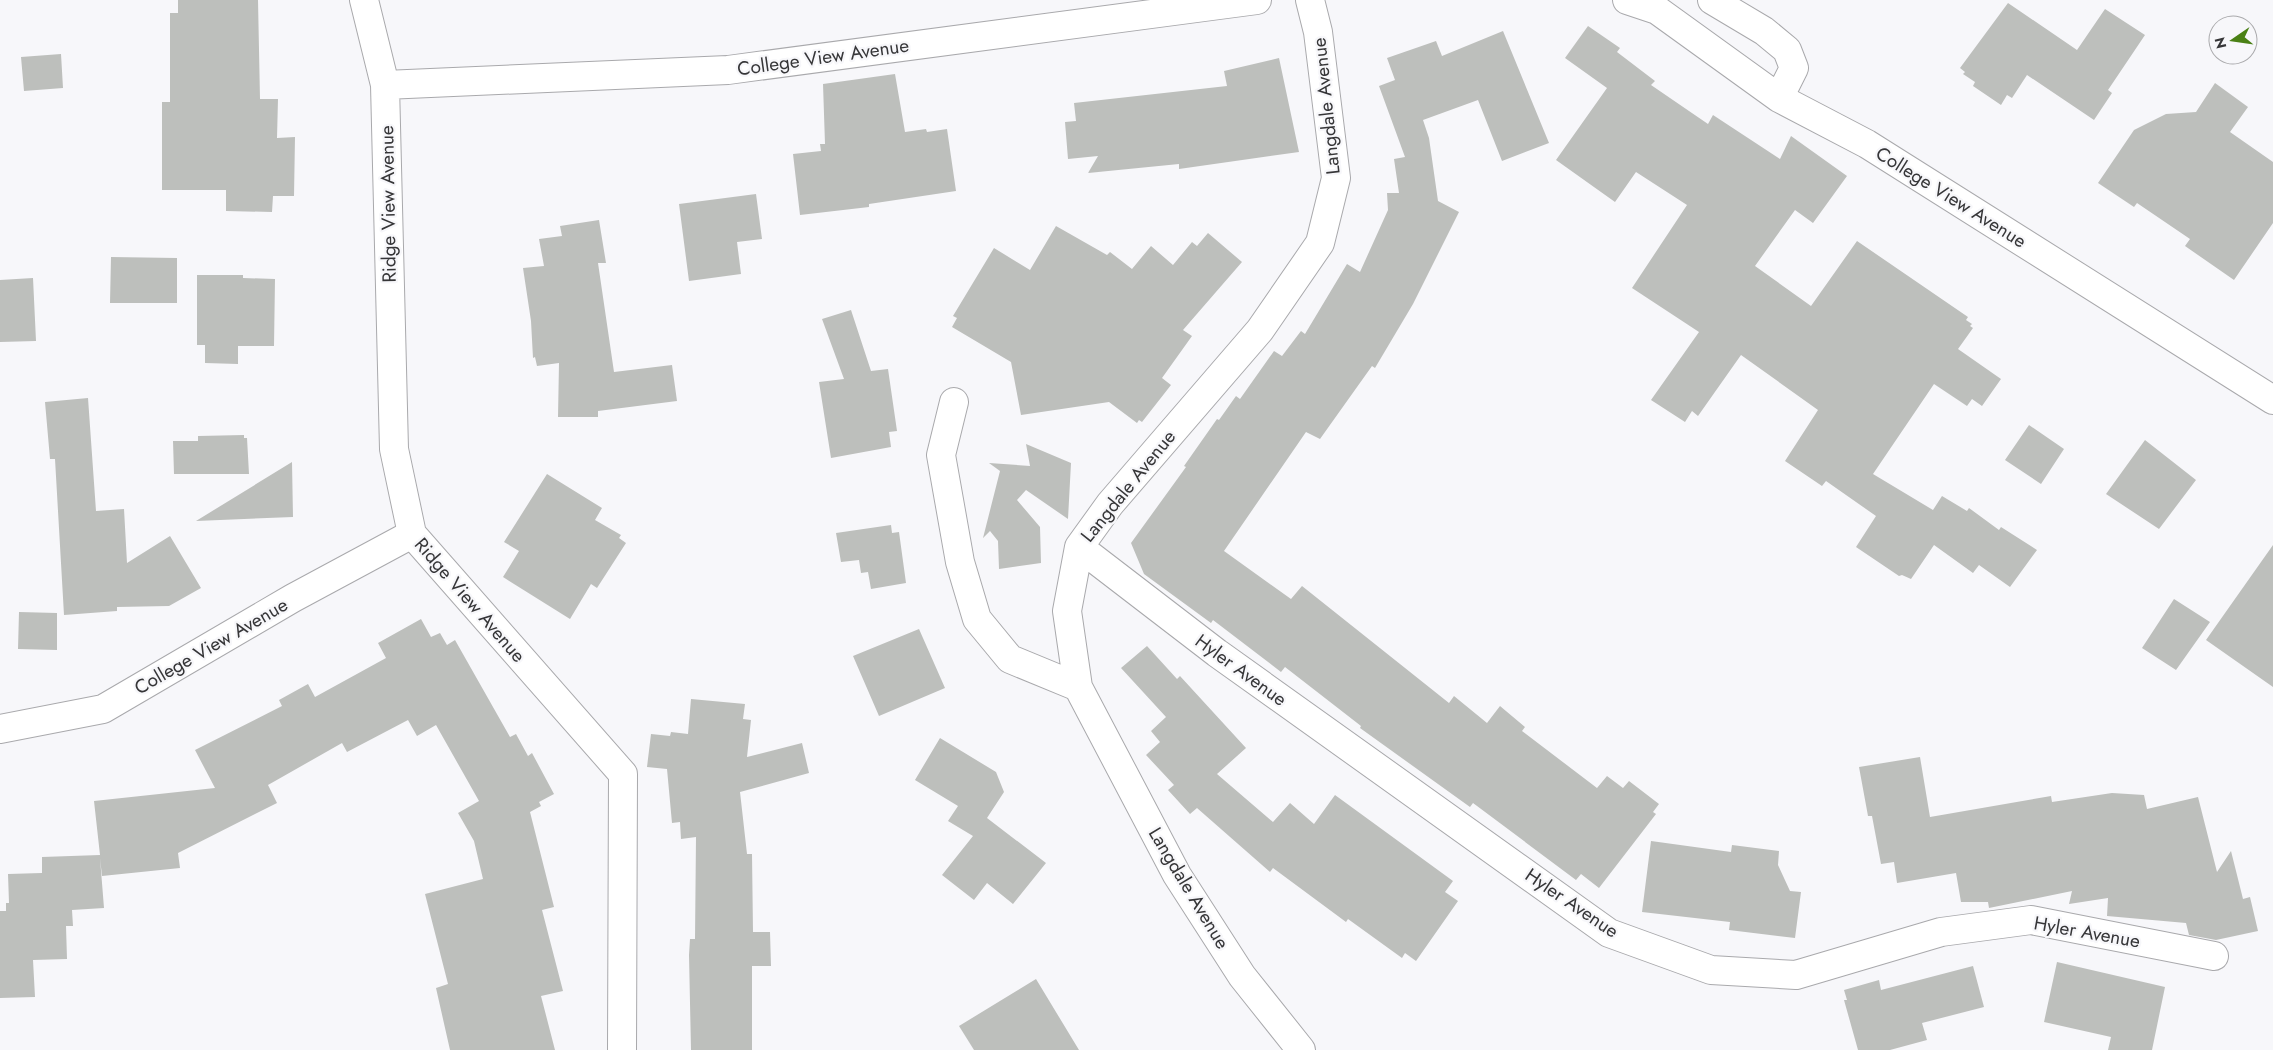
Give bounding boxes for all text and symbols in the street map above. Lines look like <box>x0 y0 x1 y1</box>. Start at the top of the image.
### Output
north arrow <box>2208 15 2258 65</box>
street label: College View Avenue <box>735 32 911 82</box>
text: N <box>2209 35 2231 51</box>
street label: Langdale Avenue <box>1305 36 1347 176</box>
street label: Ridge View Avenue <box>373 125 403 283</box>
street label: College View Avenue <box>1870 140 2032 254</box>
street label: Langdale Avenue <box>1074 424 1182 548</box>
street label: Ridge View Avenue <box>408 532 532 668</box>
street label: College View Avenue <box>129 591 293 701</box>
street label: Hyler Avenue <box>1190 627 1293 713</box>
street label: Langdale Avenue <box>1142 822 1236 954</box>
street label: Hyler Avenue <box>1520 862 1624 944</box>
street label: Hyler Avenue <box>2032 909 2142 955</box>

